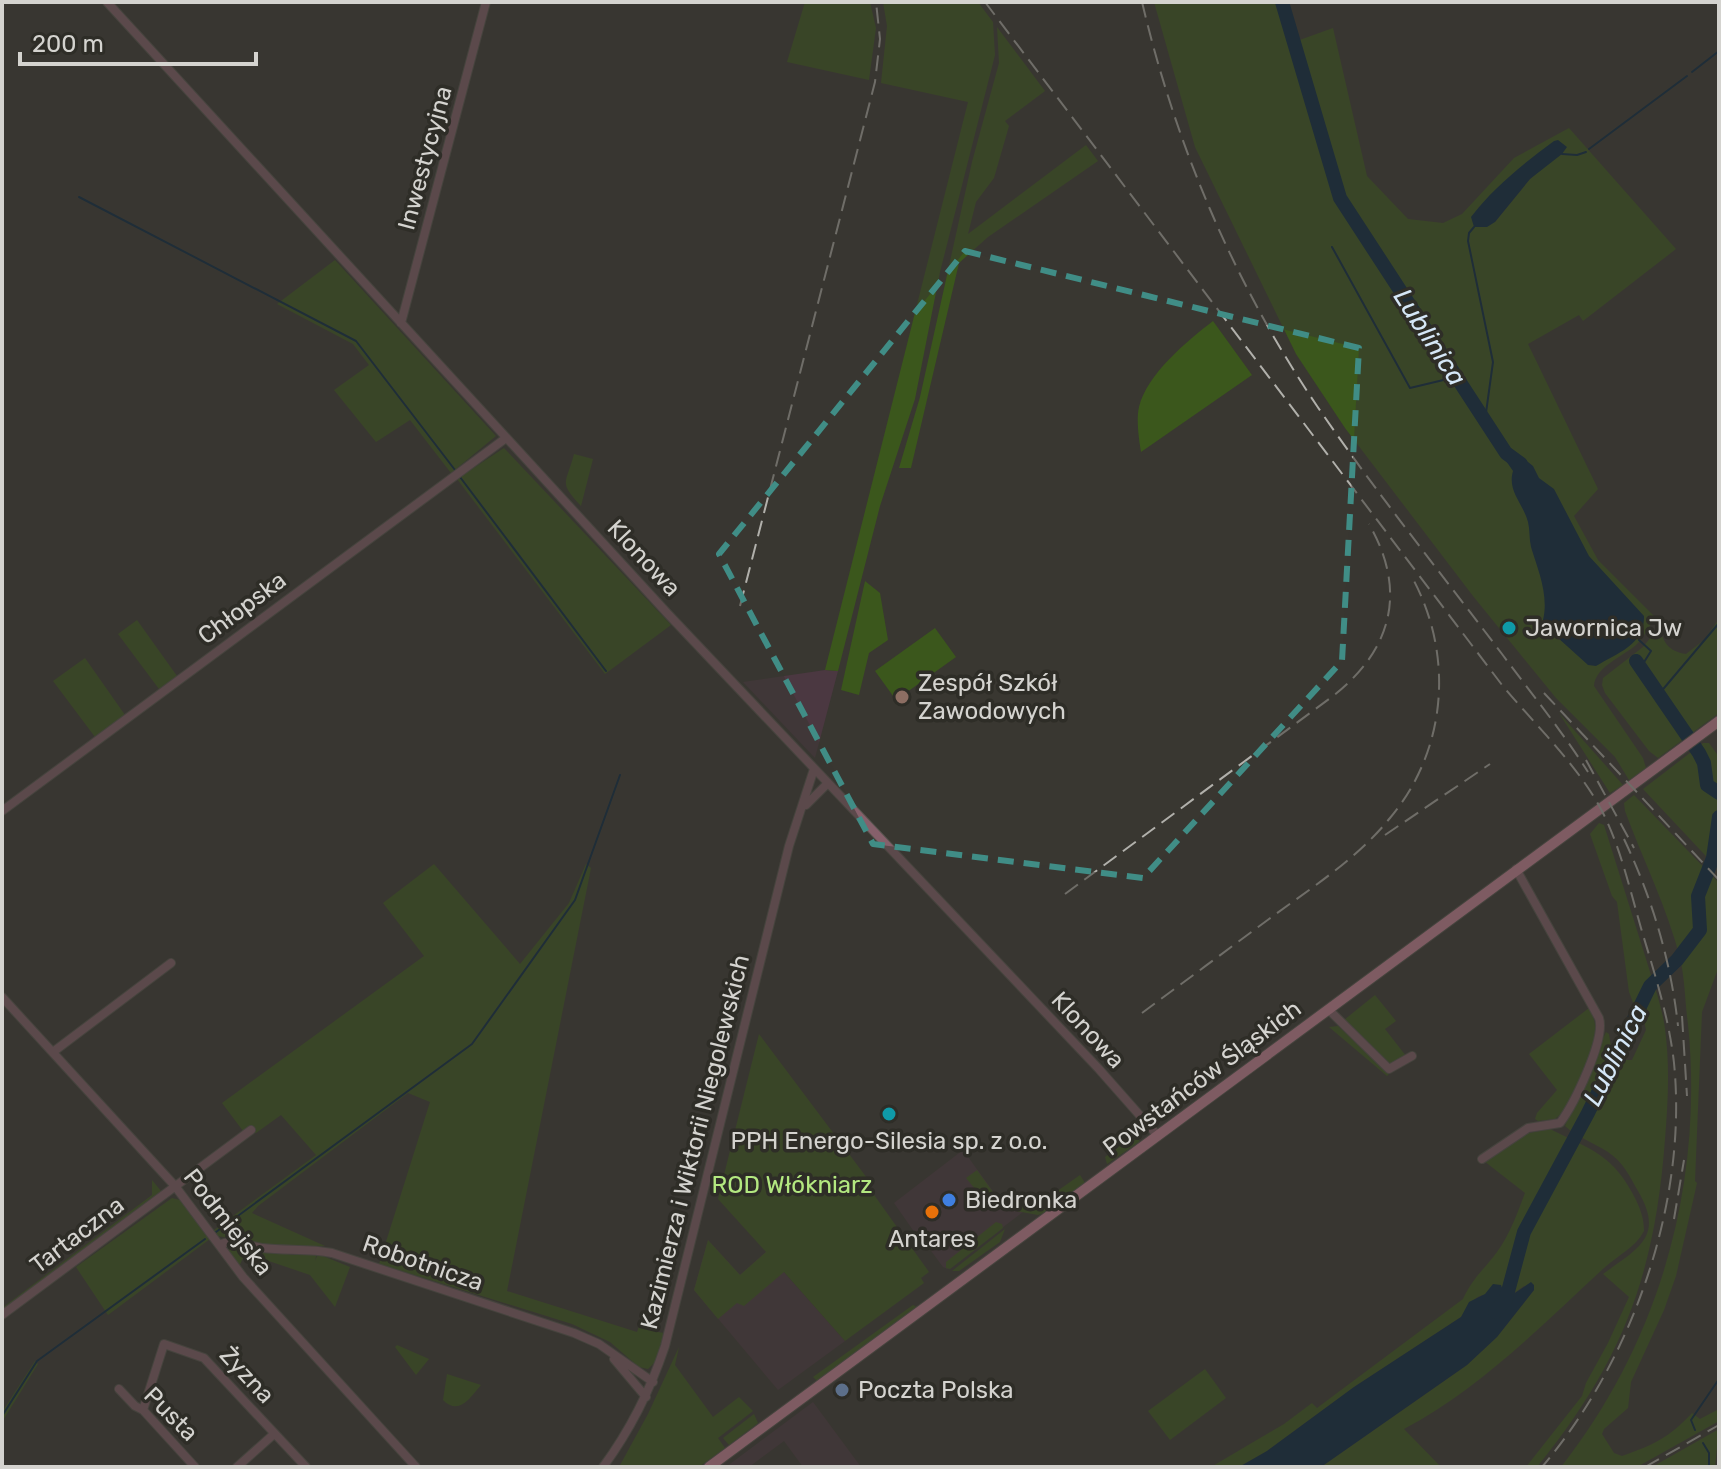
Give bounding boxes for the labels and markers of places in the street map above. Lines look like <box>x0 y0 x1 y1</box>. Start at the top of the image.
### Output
place label: Jawornica Jw <box>1525 614 1682 642</box>
marker: Jawornica Jw <box>1500 619 1518 637</box>
place label: Zespół Szkół Zawodowych <box>918 669 1066 725</box>
marker: Zespół Szkół Zawodowych <box>893 688 911 706</box>
marker: PPH Energo-Silesia sp. z o.o. <box>880 1105 898 1123</box>
place label: PPH Energo-Silesia sp. z o.o. <box>730 1127 1048 1155</box>
place label: Biedronka <box>965 1186 1077 1214</box>
marker: Biedronka <box>940 1191 958 1209</box>
marker: Antares <box>923 1203 941 1221</box>
place label: Antares <box>888 1225 976 1253</box>
place label: Poczta Polska <box>858 1376 1013 1404</box>
marker: Poczta Polska <box>833 1381 851 1399</box>

